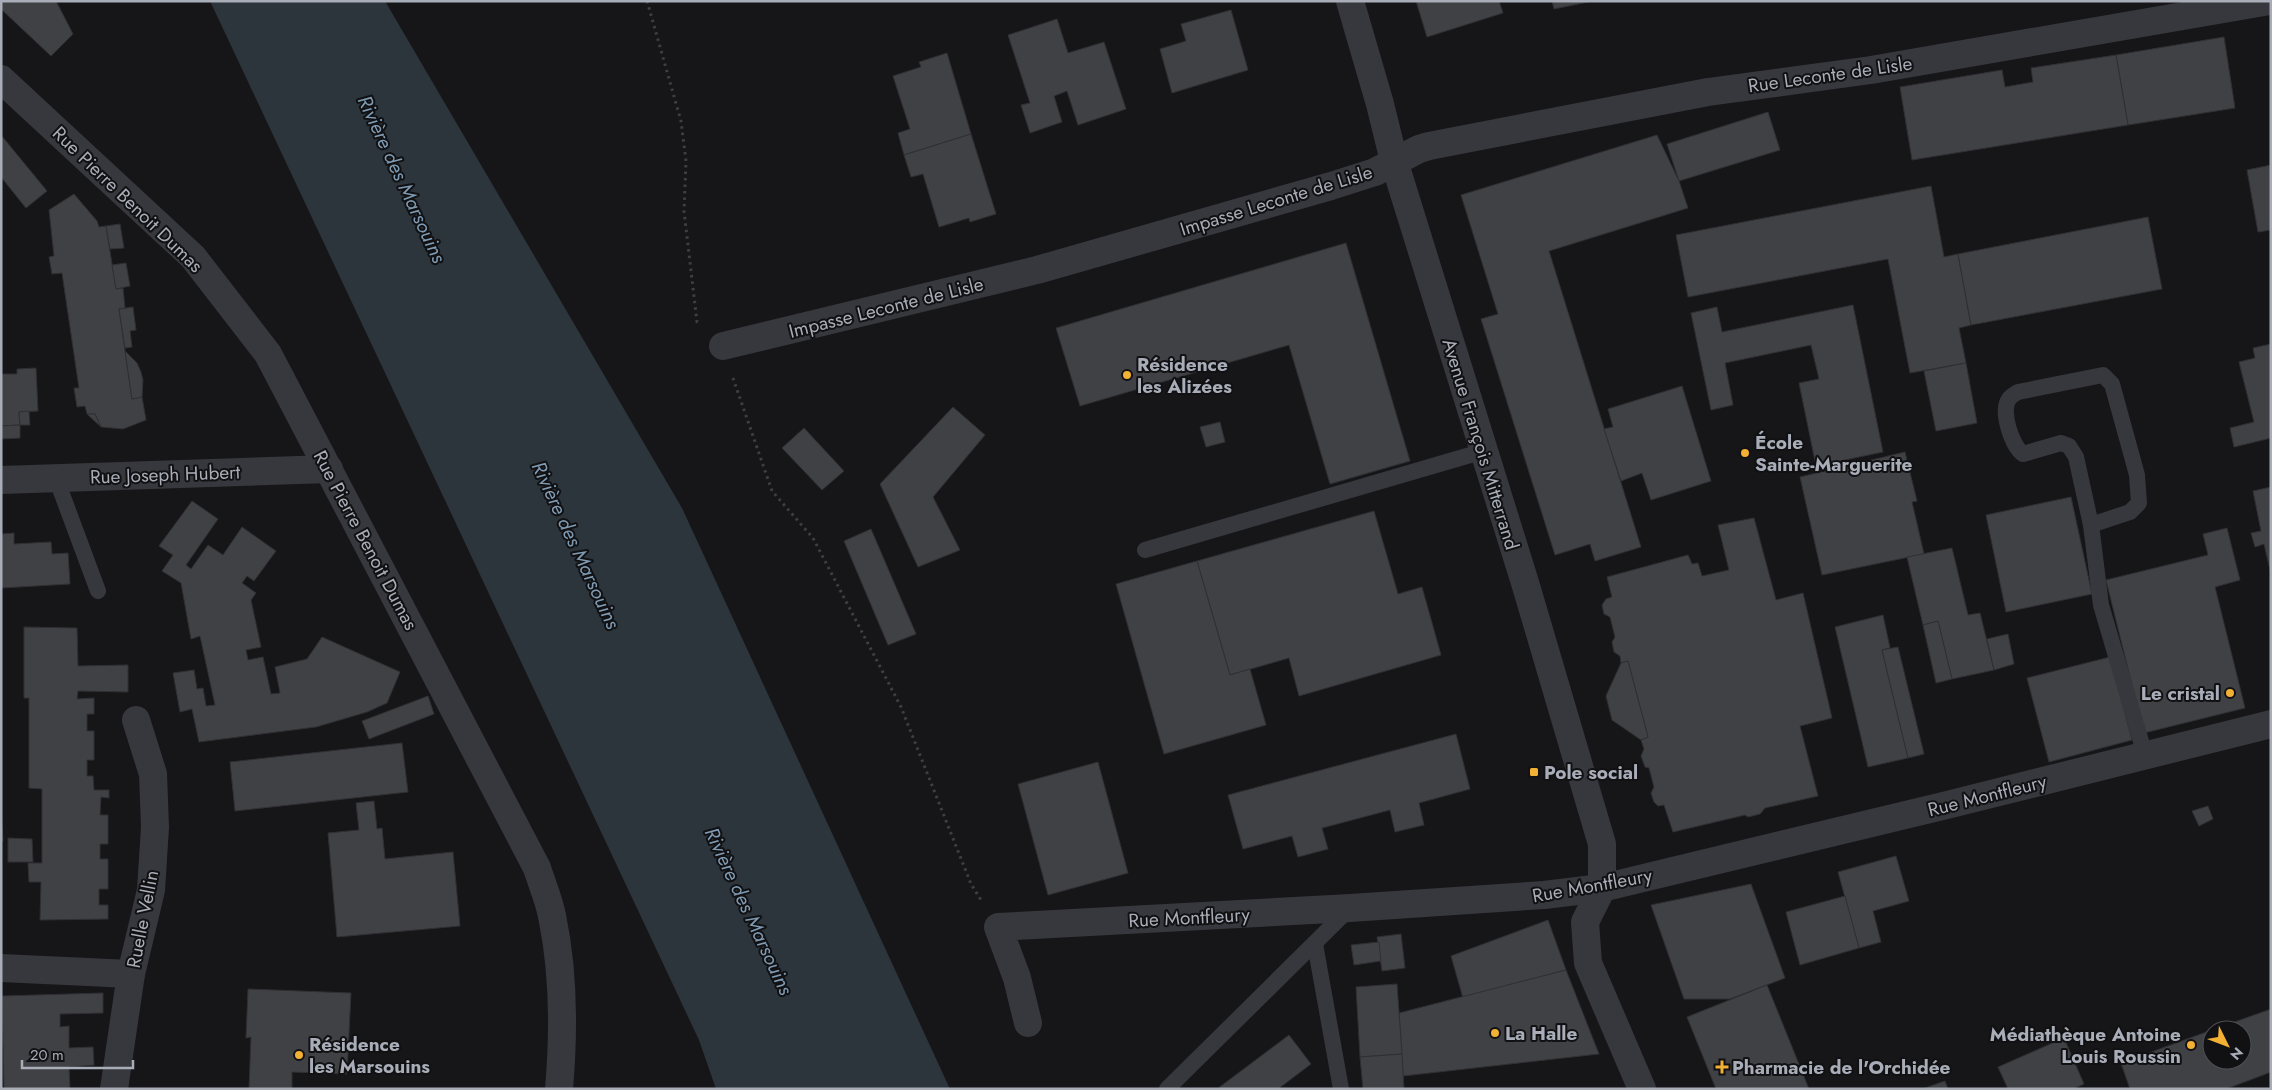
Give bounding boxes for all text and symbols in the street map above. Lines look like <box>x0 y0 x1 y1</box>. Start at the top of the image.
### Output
street label: Rue Leconte de Lisle <box>1746 50 1914 99</box>
water label: Rivière des Marsouins <box>350 91 453 268</box>
street label: Rue Pierre Benoit Dumas <box>46 120 209 279</box>
street label: Impasse Leconte de Lisle <box>1177 158 1376 243</box>
street label: Impasse Leconte de Lisle <box>786 270 986 345</box>
street label: Avenue François Mitterrand <box>1436 335 1526 553</box>
place label: Résidence les Alizées <box>1137 351 1232 400</box>
marker: Résidence les Alizées <box>1121 369 1133 381</box>
place label: École Sainte-Marguerite <box>1755 429 1913 478</box>
street label: Rue Pierre Benoit Dumas <box>307 446 425 635</box>
marker: École Sainte-Marguerite <box>1739 447 1751 459</box>
water label: Rivière des Marsouins <box>524 457 627 634</box>
street label: Rue Joseph Hubert <box>89 458 241 491</box>
place label: Le cristal <box>2141 680 2220 707</box>
marker: Le cristal <box>2224 687 2236 699</box>
place label: Pole social <box>1544 759 1638 786</box>
marker: Pole social <box>1528 766 1540 778</box>
street label: Rue Montfleury <box>1925 768 2050 823</box>
water label: Rivière des Marsouins <box>697 823 800 1000</box>
street label: Rue Montfleury <box>1530 862 1655 909</box>
street label: Ruelle Vellin <box>120 868 165 970</box>
street label: Rue Montfleury <box>1128 901 1251 934</box>
place label: La Halle <box>1505 1020 1577 1047</box>
north arrow <box>2202 1020 2252 1070</box>
place label: Médiathèque Antoine Louis Roussin <box>1990 1021 2181 1070</box>
marker: La Halle <box>1489 1027 1501 1039</box>
place label: Résidence les Marsouins <box>309 1031 430 1080</box>
scale bar <box>22 1038 134 1070</box>
marker: Médiathèque Antoine Louis Roussin <box>2185 1039 2197 1051</box>
text: N <box>2226 1043 2248 1065</box>
text: 20 m <box>30 1044 64 1066</box>
marker: Résidence les Marsouins <box>293 1049 305 1061</box>
place label: Pharmacie de l'Orchidée <box>1732 1054 1951 1081</box>
marker: Pharmacie de l'Orchidée <box>1716 1061 1728 1073</box>

